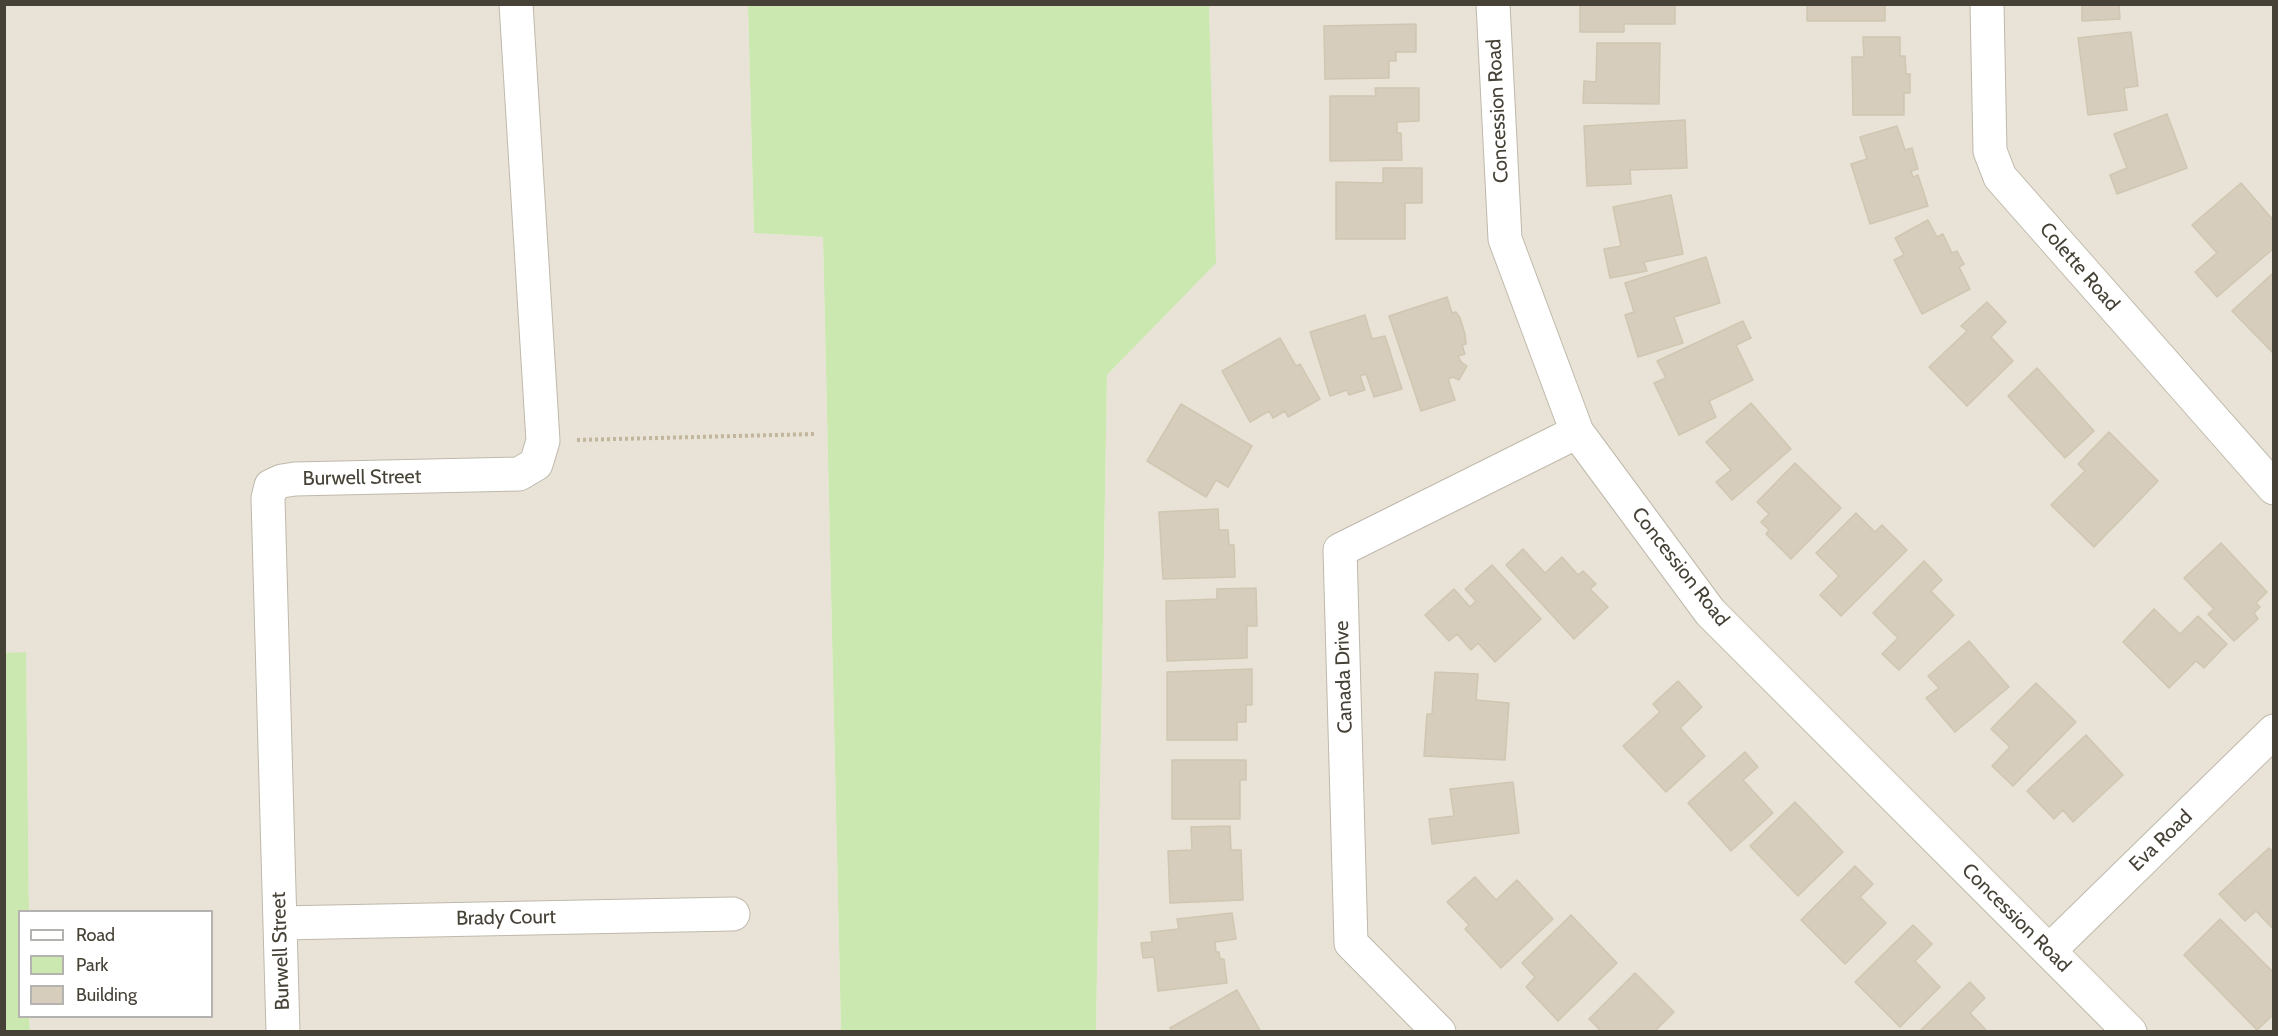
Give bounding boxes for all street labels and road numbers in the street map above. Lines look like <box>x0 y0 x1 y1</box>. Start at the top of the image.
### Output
street label: Concession Road <box>1482 38 1514 184</box>
street label: Colette Road <box>2034 218 2124 316</box>
street label: Burwell Street <box>302 465 422 491</box>
street label: Concession Road <box>1626 503 1734 631</box>
street label: Canada Drive <box>1330 620 1358 734</box>
street label: Eva Road <box>2125 805 2197 877</box>
street label: Concession Road <box>1957 859 2075 977</box>
street label: Burwell Street <box>267 891 295 1011</box>
street label: Brady Court <box>456 905 556 931</box>

